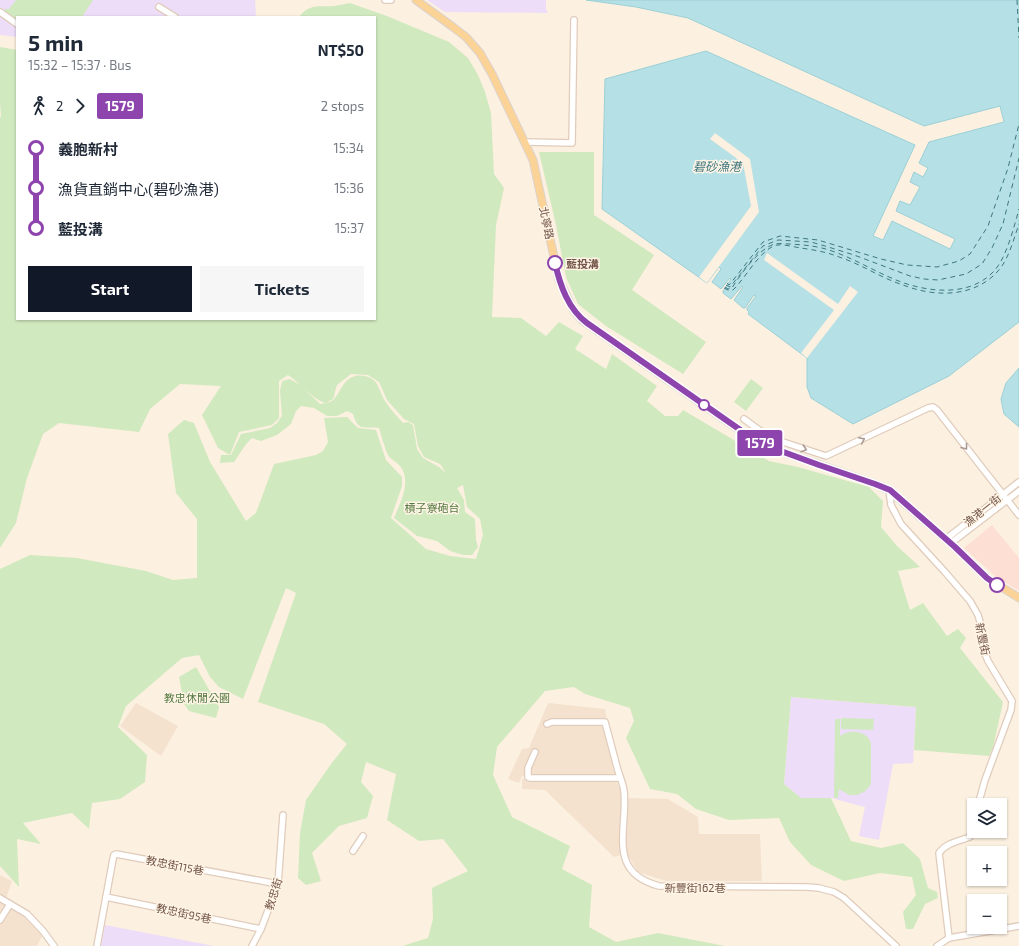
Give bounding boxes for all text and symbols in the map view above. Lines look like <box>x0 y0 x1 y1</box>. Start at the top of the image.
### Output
text: 5 min <box>28 29 84 55</box>
text: NT$50 <box>318 41 364 59</box>
text: 15:32 – 15:37 · Bus <box>28 57 131 73</box>
icon: walk <box>28 95 50 117</box>
icon: forward <box>69 95 91 117</box>
text: 1579 <box>105 97 135 114</box>
text: 2 <box>56 98 63 114</box>
text: 2 stops <box>321 98 364 114</box>
text: 義胞新村 <box>58 140 118 158</box>
text: 15:34 <box>334 140 364 156</box>
water label: 碧砂漁港 <box>693 159 743 173</box>
text: 漁貨直銷中心(碧砂漁港) <box>58 180 219 198</box>
text: 15:36 <box>334 180 364 196</box>
street label: 北寧路 <box>537 206 557 240</box>
text: 藍投溝 <box>58 220 103 238</box>
text: 15:37 <box>335 220 364 236</box>
marker: 藍投溝 <box>547 255 563 271</box>
place label: 藍投溝 <box>566 257 599 270</box>
button: Start <box>28 266 192 312</box>
button: Tickets <box>200 266 364 312</box>
unlabelled marker <box>698 399 710 411</box>
line badge: 1579 <box>732 430 788 456</box>
text: 1579 <box>745 434 775 451</box>
one-way arrow <box>857 437 865 445</box>
one-way arrow <box>961 443 968 450</box>
one-way arrow <box>800 444 807 453</box>
street label: 漁港一街 <box>961 491 1003 529</box>
park label: 槓子寮砲台 <box>405 501 460 514</box>
unlabelled marker <box>989 577 1005 593</box>
street label: 新豐街 <box>973 622 993 656</box>
park label: 教忠休閒公園 <box>164 691 230 704</box>
map controls <box>967 798 1007 934</box>
button: layers <box>967 798 1007 838</box>
button: + <box>967 846 1007 886</box>
street label: 教忠街115巷 <box>145 853 205 877</box>
street label: 教忠街 <box>262 876 284 912</box>
street label: 新豐街162巷 <box>665 881 725 894</box>
button: − <box>967 894 1007 934</box>
street label: 教忠街95巷 <box>155 901 213 925</box>

